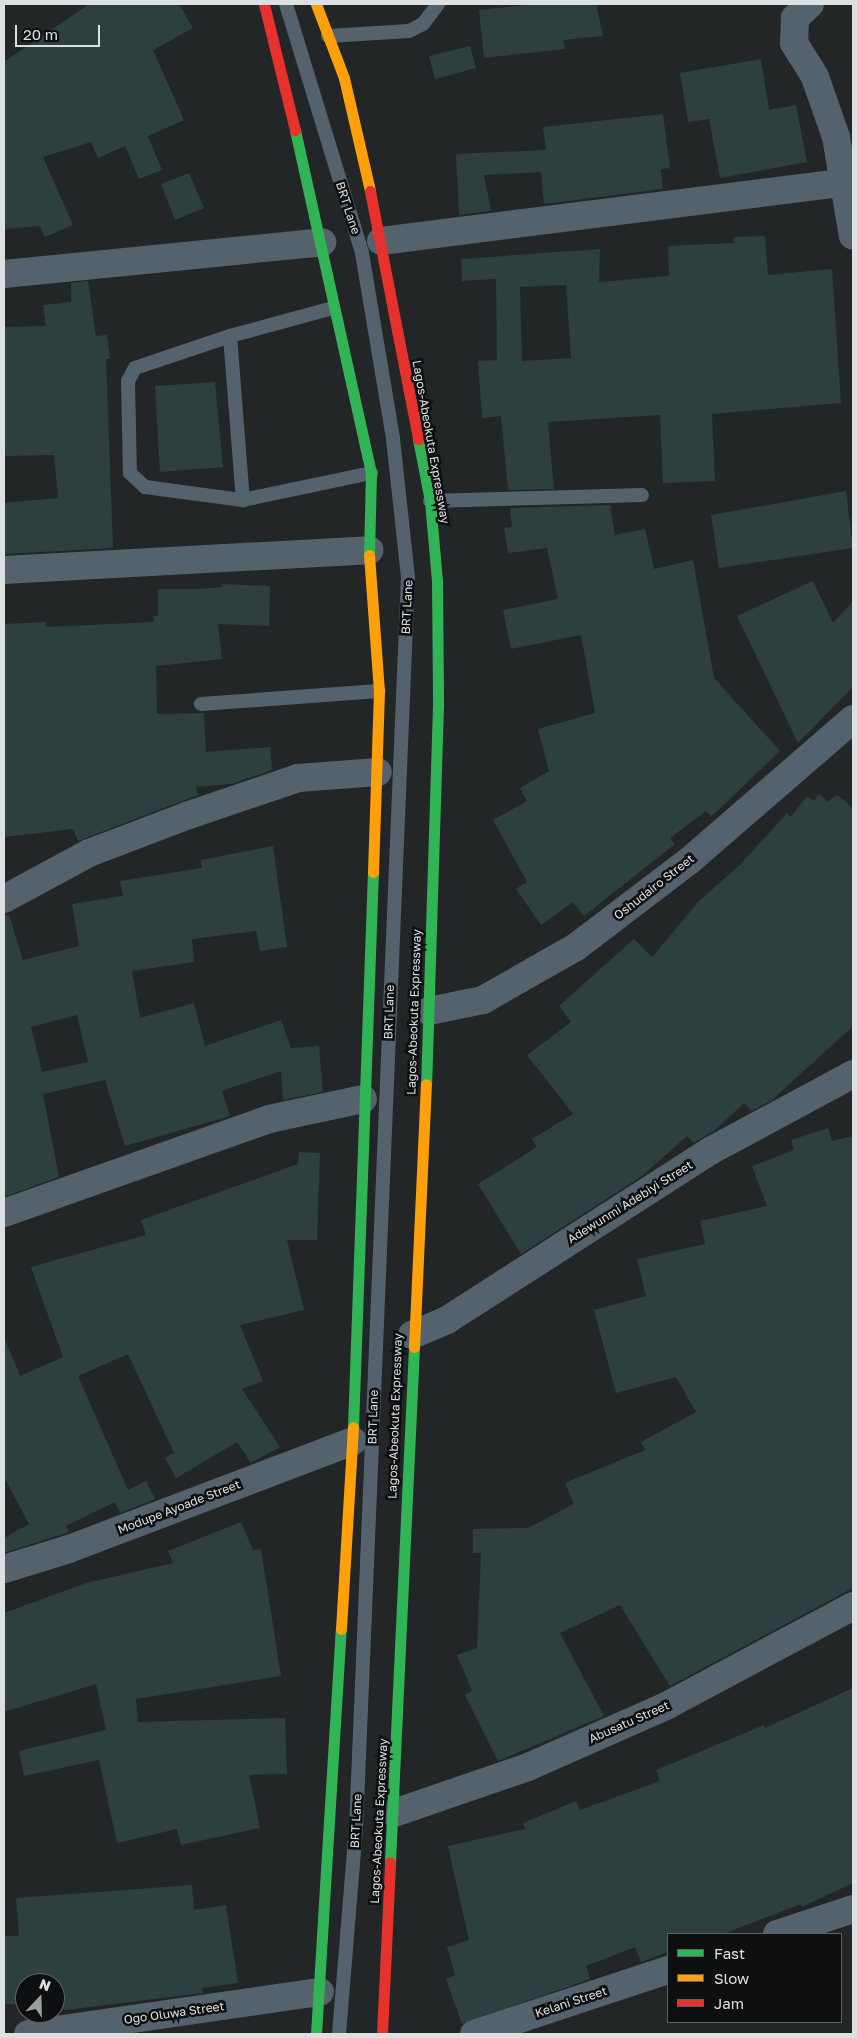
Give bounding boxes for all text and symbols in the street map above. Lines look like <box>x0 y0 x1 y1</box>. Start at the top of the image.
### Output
scale bar <box>18 15 102 47</box>
text: 20 m <box>23 25 58 43</box>
street label: BRT Lane <box>333 180 363 236</box>
street label: Lagos-Abeokuta Expressway <box>410 359 452 525</box>
street label: BRT Lane <box>398 579 416 635</box>
street label: Oshudairo Street <box>611 851 697 923</box>
street label: Lagos-Abeokuta Expressway <box>404 929 424 1095</box>
street label: BRT Lane <box>381 984 397 1040</box>
street label: Adewunmi Adebiyi Street <box>565 1158 695 1246</box>
street label: Lagos-Abeokuta Expressway <box>385 1333 405 1499</box>
street label: BRT Lane <box>365 1389 381 1445</box>
street label: Modupe Ayoade Street <box>116 1477 242 1537</box>
street label: Abusatu Street <box>587 1698 671 1746</box>
street label: Lagos-Abeokuta Expressway <box>367 1738 391 1904</box>
street label: BRT Lane <box>347 1793 365 1849</box>
legend <box>667 1933 842 2023</box>
text: Fast <box>714 1944 745 1962</box>
text: Slow <box>714 1969 749 1987</box>
north arrow <box>15 1973 65 2023</box>
text: N <box>37 1975 53 1994</box>
street label: Kelani Street <box>533 1984 609 2020</box>
text: Jam <box>714 1994 744 2012</box>
street label: Ogo Oluwa Street <box>123 1999 225 2027</box>

